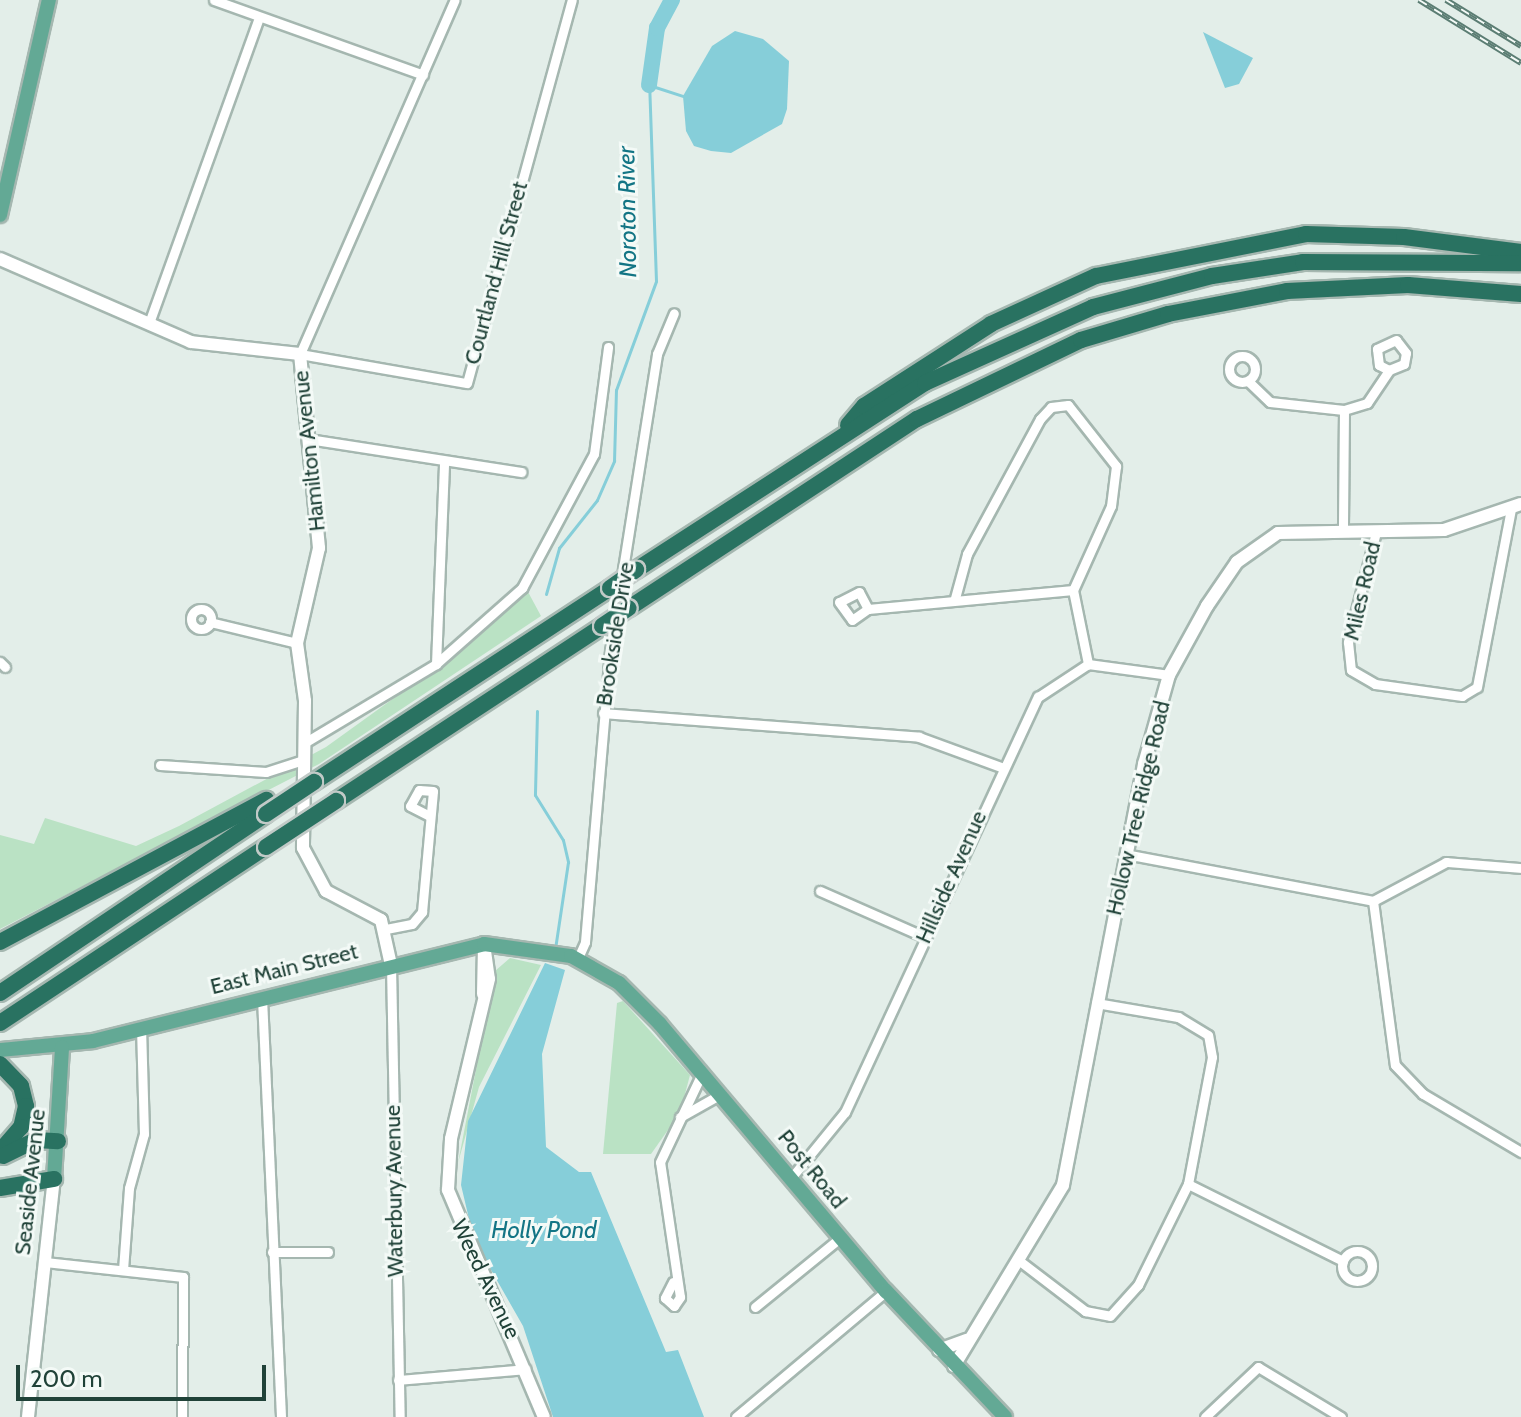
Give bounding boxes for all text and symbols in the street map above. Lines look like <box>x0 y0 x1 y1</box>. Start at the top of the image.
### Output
water label: Noroton River <box>611 146 643 278</box>
street label: Courtland Hill Street <box>459 179 533 367</box>
street label: Hamilton Avenue <box>287 369 331 533</box>
street label: Miles Road <box>1338 539 1386 643</box>
street label: Brookside Drive <box>591 560 639 708</box>
street label: Hollow Tree Ridge Road <box>1100 698 1176 918</box>
street label: Hillside Avenue <box>910 807 992 947</box>
street label: East Main Street <box>208 938 360 1000</box>
street label: Waterbury Avenue <box>379 1105 409 1277</box>
street label: Seaside Avenue <box>9 1108 51 1256</box>
street label: Post Road <box>772 1124 852 1214</box>
street label: Weed Avenue <box>446 1215 526 1343</box>
water label: Holly Pond <box>491 1216 597 1244</box>
scale bar <box>20 1349 270 1399</box>
text: 200 m <box>30 1364 103 1393</box>

